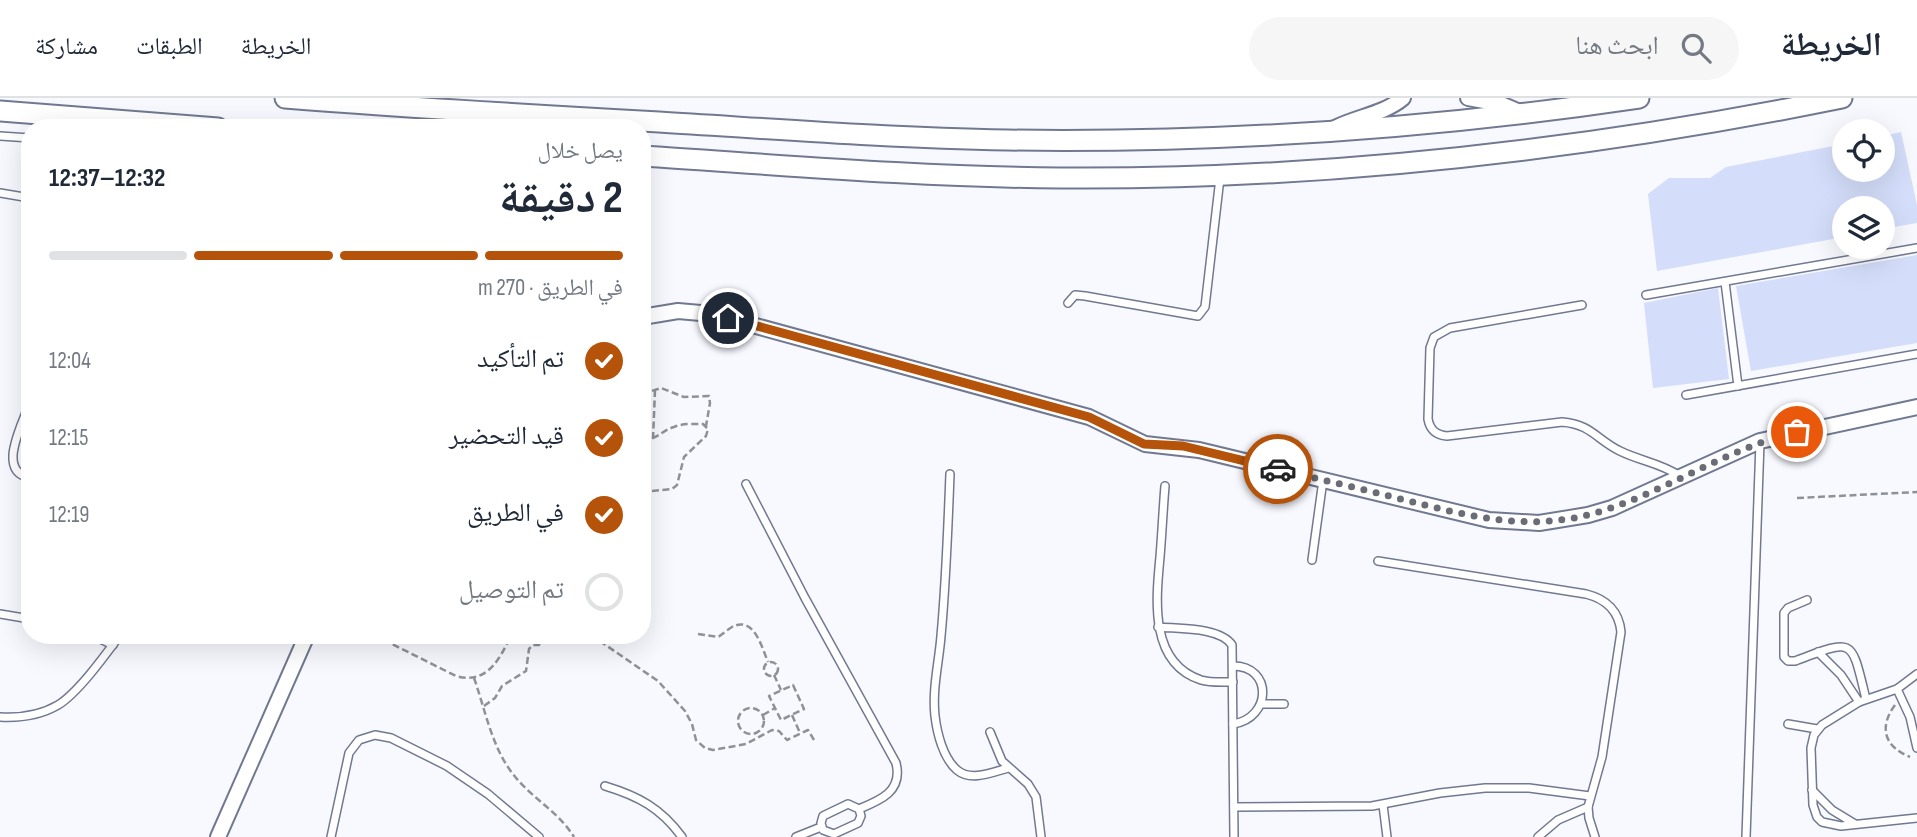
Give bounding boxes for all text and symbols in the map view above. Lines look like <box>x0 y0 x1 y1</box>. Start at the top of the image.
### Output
search box <box>1249 17 1739 80</box>
text: الخريطة <box>1781 25 1882 65</box>
icon: search <box>1677 29 1715 67</box>
text: ابحث هنا <box>1575 31 1659 62</box>
text: مشاركة <box>35 32 98 61</box>
text: الطبقات <box>136 32 203 61</box>
text: الخريطة <box>241 32 311 61</box>
map controls <box>1832 119 1895 259</box>
button: locate <box>1832 119 1895 182</box>
text: يصل خلال <box>538 137 623 165</box>
text: 12:32–12:37 <box>49 163 166 194</box>
text: 2 دقيقة <box>499 171 623 226</box>
button: layers <box>1832 196 1895 259</box>
text: في الطريق · 270 m <box>478 274 623 302</box>
pin <box>698 288 758 348</box>
icon: home <box>709 299 747 337</box>
icon: check <box>585 342 623 380</box>
text: تم التأكيد <box>477 344 564 375</box>
text: 12:04 <box>49 347 91 375</box>
pin <box>1767 402 1827 462</box>
icon: bag <box>1778 413 1816 451</box>
icon: check <box>585 419 623 457</box>
text: قيد التحضير <box>449 421 564 452</box>
text: 12:15 <box>49 424 88 452</box>
courier <box>1243 434 1313 504</box>
icon: car <box>1259 450 1297 488</box>
icon: check <box>585 496 623 534</box>
text: في الطريق <box>467 498 564 529</box>
text: 12:19 <box>49 501 89 529</box>
text: تم التوصيل <box>459 575 564 606</box>

